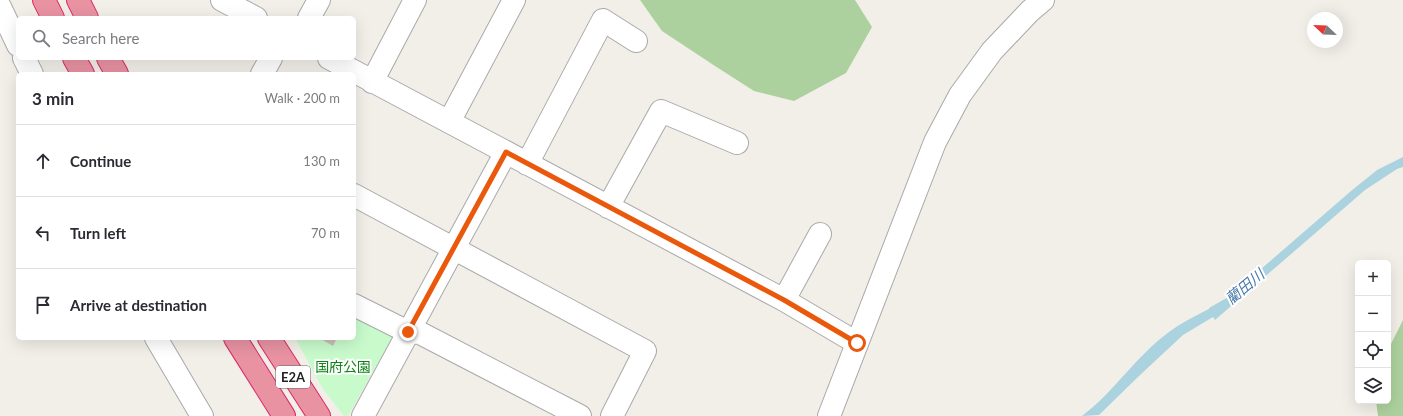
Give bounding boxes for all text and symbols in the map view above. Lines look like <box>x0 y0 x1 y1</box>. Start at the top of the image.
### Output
north arrow <box>1307 12 1343 48</box>
search box <box>16 16 356 60</box>
icon: search <box>30 27 52 49</box>
text: Search here <box>62 29 139 47</box>
text: 3 min <box>32 88 74 109</box>
text: Walk · 200 m <box>264 90 340 106</box>
icon: ahead <box>32 150 54 172</box>
text: Continue <box>70 152 131 170</box>
text: 130 m <box>303 153 340 169</box>
icon: left <box>32 222 54 244</box>
text: Turn left <box>70 224 126 242</box>
text: 70 m <box>311 225 340 241</box>
map controls <box>1355 260 1391 404</box>
button: + <box>1355 260 1391 296</box>
water label: 藺田川 <box>1221 264 1269 308</box>
icon: arrive <box>32 294 54 316</box>
text: Arrive at destination <box>70 296 207 314</box>
button: − <box>1355 296 1391 332</box>
route end <box>399 323 417 341</box>
button: locate <box>1355 332 1391 368</box>
route start <box>848 334 866 352</box>
park label: 国府公園 <box>315 358 371 375</box>
road number: E2A <box>276 366 310 388</box>
button: layers <box>1355 368 1391 404</box>

